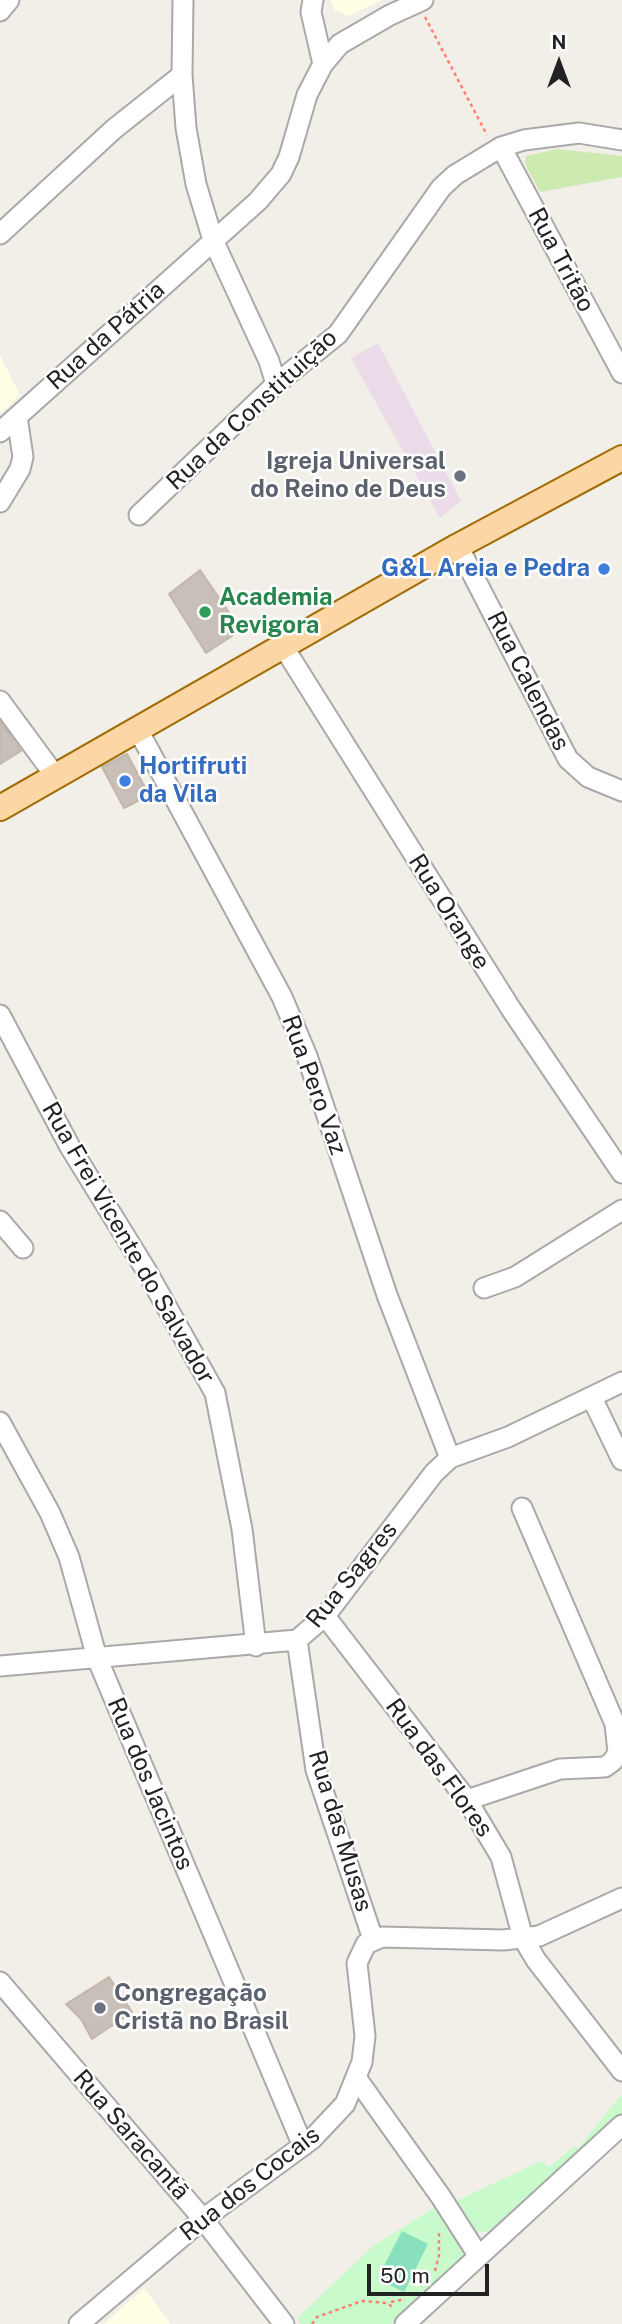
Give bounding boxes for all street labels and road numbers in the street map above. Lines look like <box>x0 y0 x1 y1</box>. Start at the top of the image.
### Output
street label: Rua Tritão <box>522 203 600 317</box>
street label: Rua da Pátria <box>41 276 171 396</box>
street label: Rua da Constituição <box>161 324 343 496</box>
street label: Rua Calendas <box>481 607 575 755</box>
street label: Rua Orange <box>402 849 496 975</box>
street label: Rua Pero Vaz <box>275 1011 353 1159</box>
street label: Rua Frei Vicente do Salvador <box>35 1097 221 1389</box>
street label: Rua Sagres <box>300 1516 404 1634</box>
street label: Rua dos Jacintos <box>101 1693 199 1875</box>
street label: Rua das Flores <box>379 1693 499 1843</box>
street label: Rua das Musas <box>302 1747 378 1915</box>
street label: Rua Saracantã <box>67 2064 195 2206</box>
street label: Rua dos Cocais <box>174 2121 326 2247</box>

